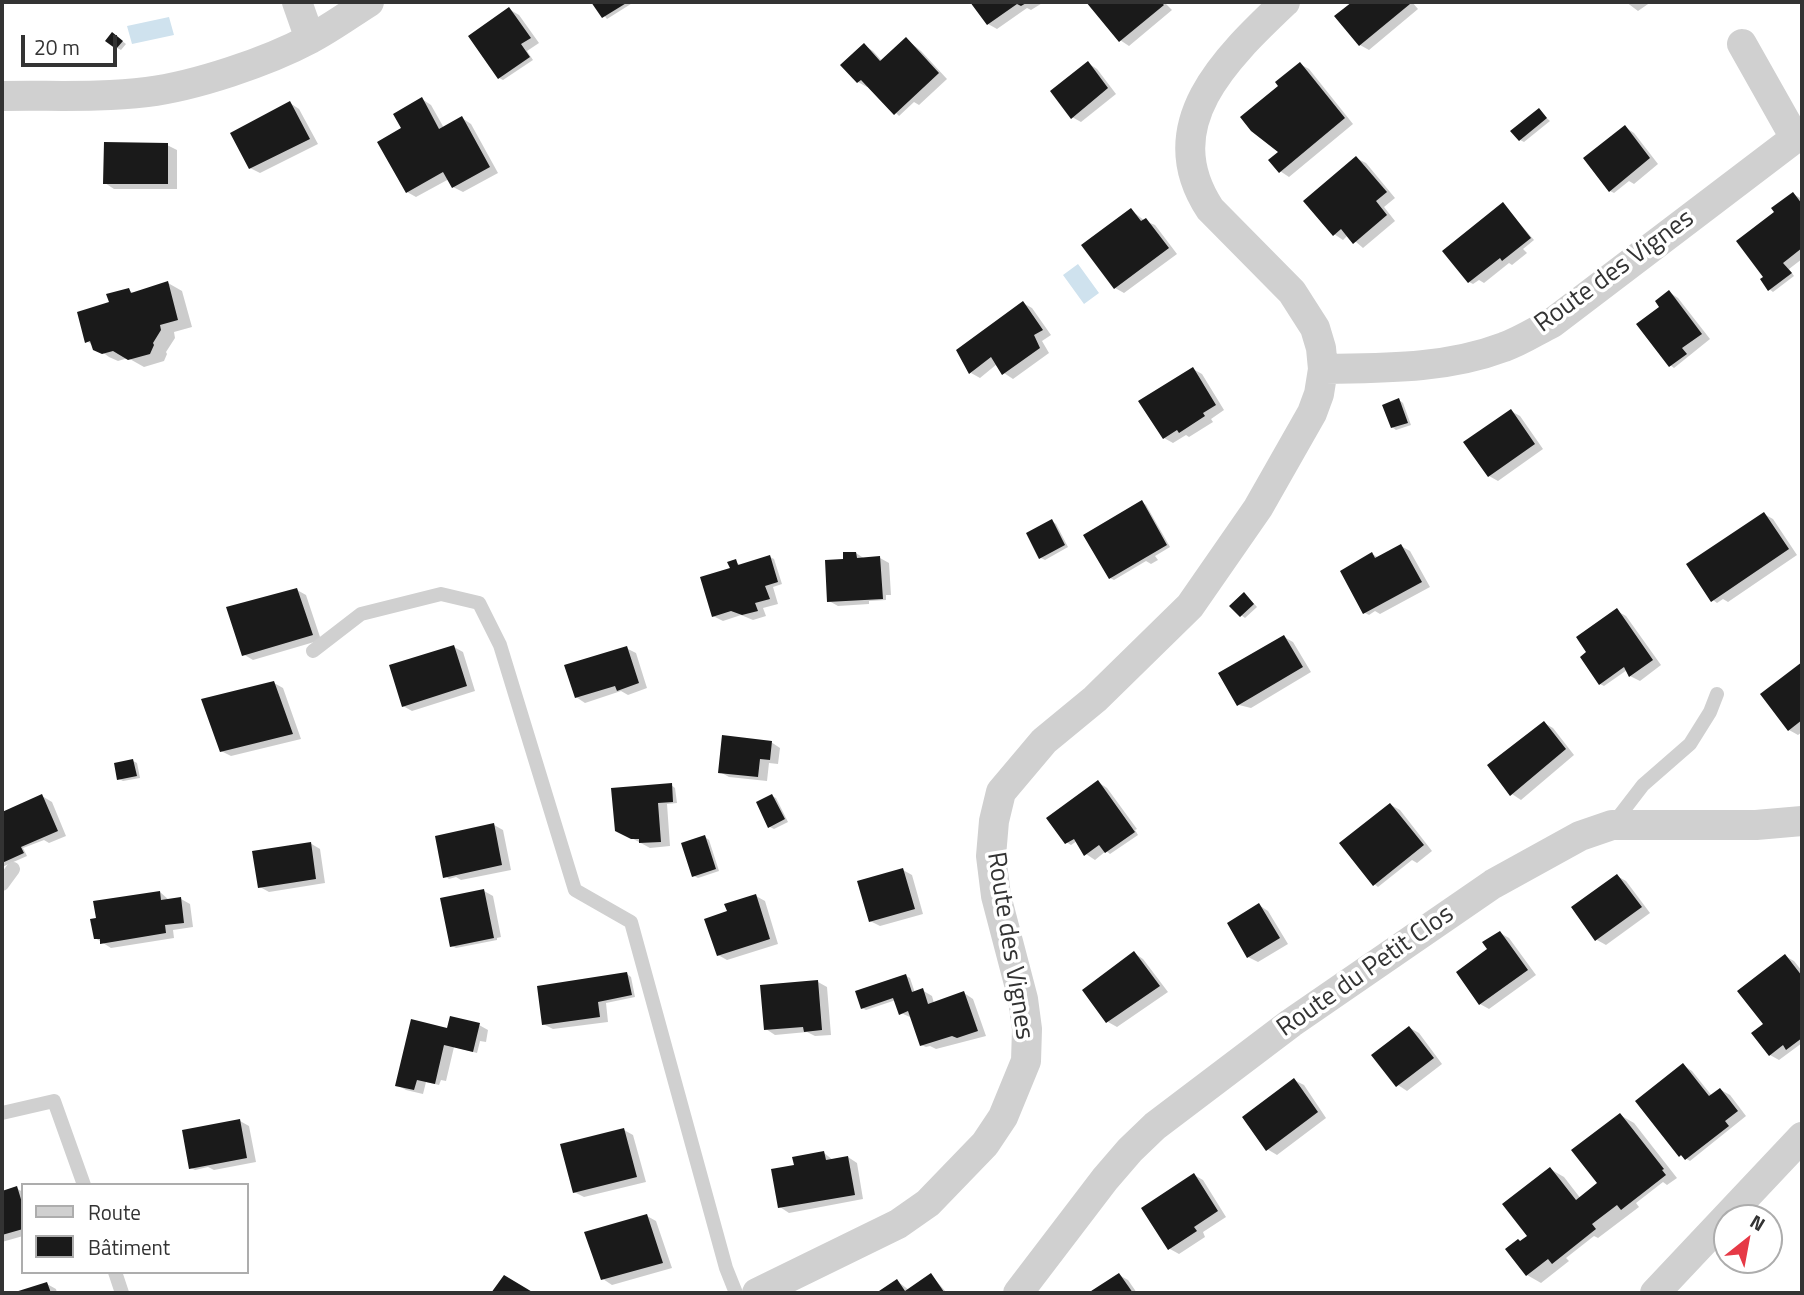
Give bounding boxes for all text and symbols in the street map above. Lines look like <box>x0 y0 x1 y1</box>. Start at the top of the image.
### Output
scale bar <box>24 21 121 65</box>
text: 20 m <box>34 31 80 63</box>
street label: Route des Vignes <box>1529 204 1701 340</box>
street label: Route des Vignes <box>979 850 1039 1042</box>
street label: Route du Petit Clos <box>1272 899 1460 1045</box>
legend <box>21 1183 248 1274</box>
text: Route <box>88 1196 141 1228</box>
north arrow <box>1713 1204 1783 1274</box>
text: N <box>1745 1206 1771 1238</box>
text: Bâtiment <box>88 1231 170 1263</box>

